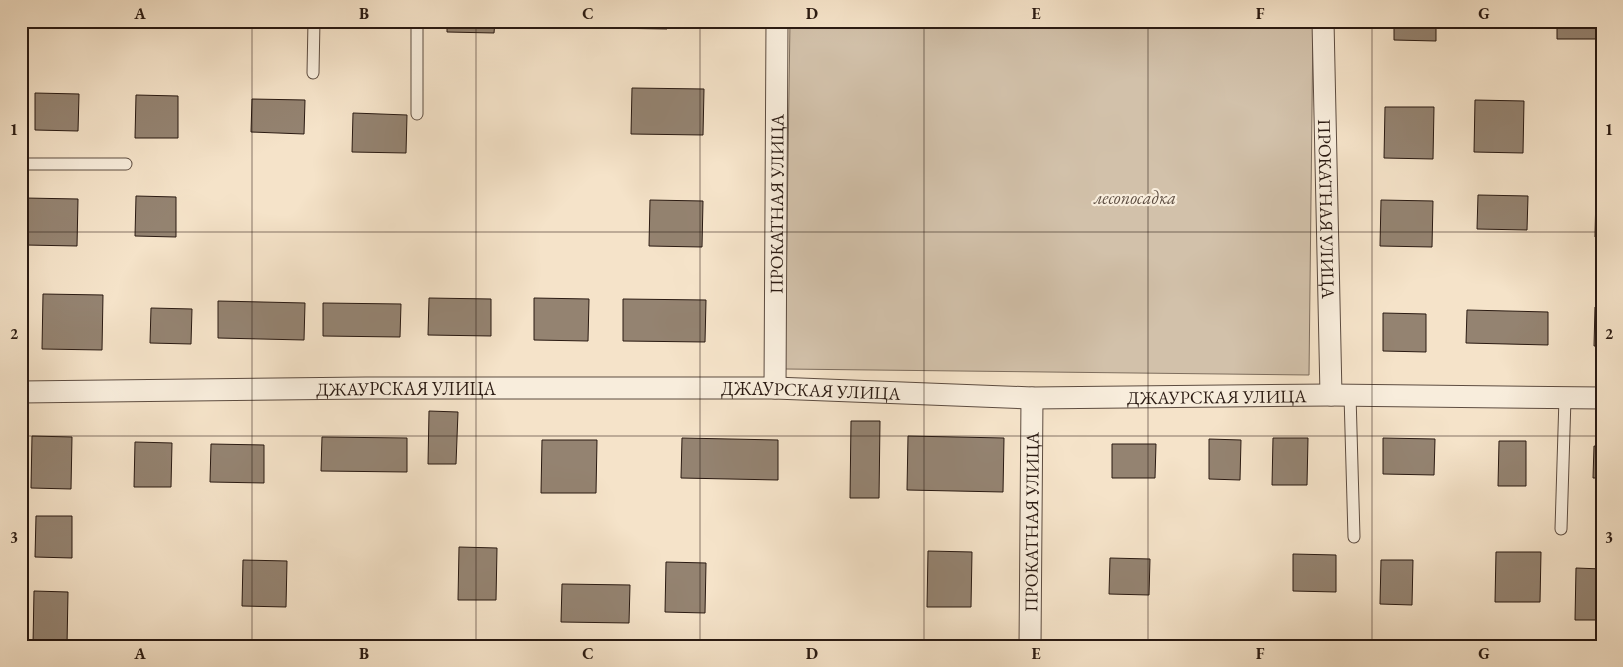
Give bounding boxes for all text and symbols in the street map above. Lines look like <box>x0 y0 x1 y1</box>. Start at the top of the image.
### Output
text: A <box>133 3 146 24</box>
text: B <box>359 3 369 24</box>
text: C <box>582 3 594 24</box>
text: D <box>806 3 818 24</box>
text: E <box>1031 3 1041 24</box>
text: F <box>1256 3 1265 24</box>
text: G <box>1478 3 1490 24</box>
street label: ПРОКАТНАЯ УЛИЦА <box>764 113 788 294</box>
text: 1 <box>10 119 18 140</box>
street label: ПРОКАТНАЯ УЛИЦА <box>1314 119 1340 300</box>
text: 1 <box>1605 119 1613 140</box>
park label: лесопосадка <box>1093 186 1176 209</box>
text: 2 <box>10 323 19 344</box>
text: 2 <box>1605 323 1614 344</box>
street label: ДЖАУРСКАЯ УЛИЦА <box>316 376 496 400</box>
street label: ДЖАУРСКАЯ УЛИЦА <box>721 376 902 404</box>
street label: ДЖАУРСКАЯ УЛИЦА <box>1127 384 1307 409</box>
street label: ПРОКАТНАЯ УЛИЦА <box>1019 431 1043 612</box>
text: 3 <box>10 527 18 548</box>
text: 3 <box>1605 527 1613 548</box>
text: A <box>133 643 146 664</box>
text: B <box>359 643 369 664</box>
text: C <box>582 643 594 664</box>
text: D <box>806 643 818 664</box>
text: E <box>1031 643 1041 664</box>
text: F <box>1256 643 1265 664</box>
text: G <box>1478 643 1490 664</box>

